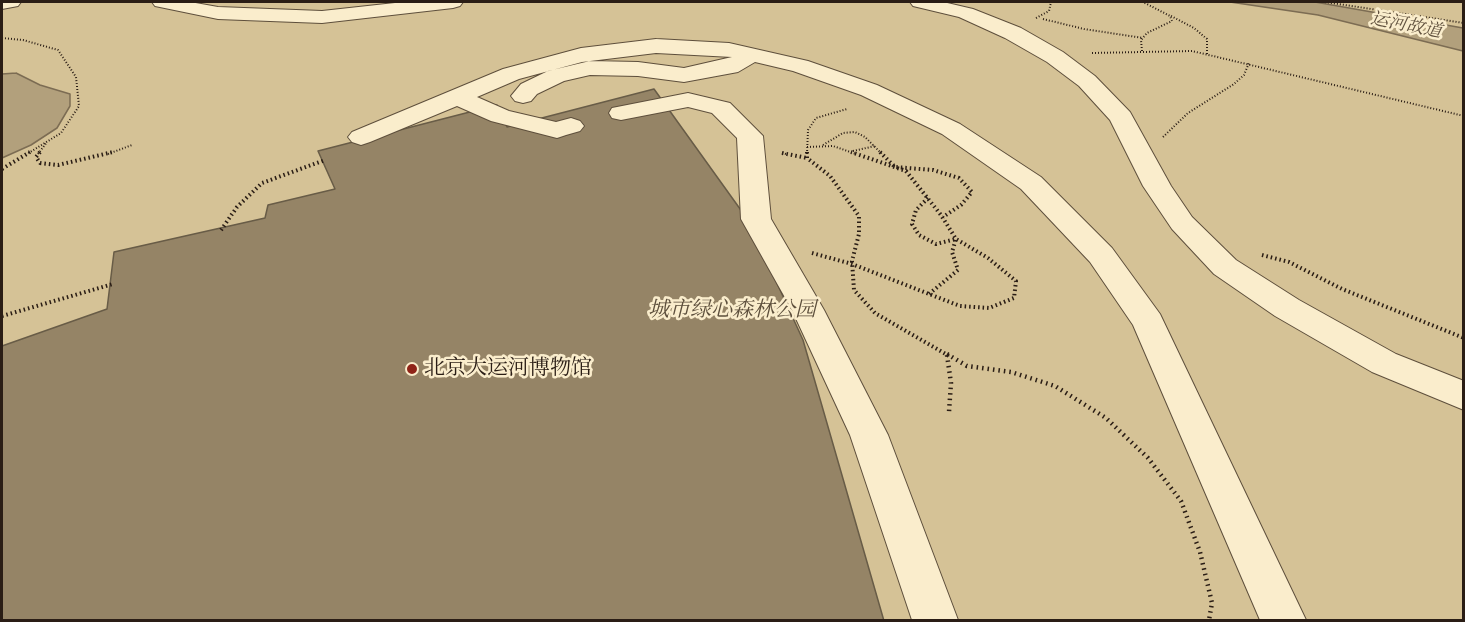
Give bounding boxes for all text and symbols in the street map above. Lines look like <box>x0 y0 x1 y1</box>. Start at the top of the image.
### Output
water label: 运河故道 <box>1369 9 1443 43</box>
park label: 城市绿心森林公园 <box>648 298 816 324</box>
place label: 北京大运河博物馆 <box>424 356 592 382</box>
marker: 北京大运河博物馆 <box>405 362 419 376</box>

